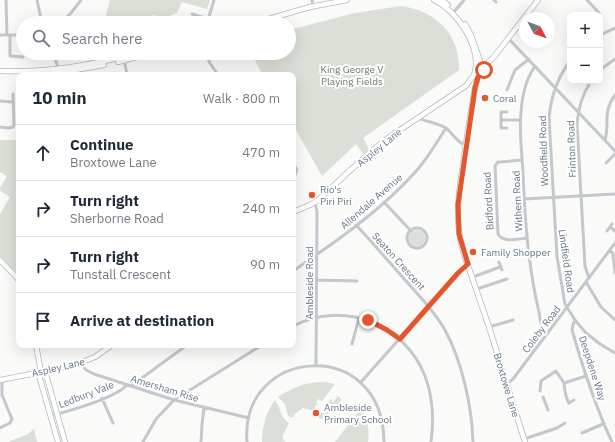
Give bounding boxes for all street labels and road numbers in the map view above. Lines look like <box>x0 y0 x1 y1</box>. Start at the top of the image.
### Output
street label: Woodfield Road <box>536 115 551 187</box>
street label: Frinton Road <box>564 120 579 178</box>
street label: Aspley Lane <box>354 125 405 169</box>
street label: Withern Road <box>509 170 526 232</box>
street label: Allendale Avenue <box>338 171 405 232</box>
street label: Bidford Road <box>480 171 497 230</box>
street label: Lindfield Road <box>556 228 577 294</box>
street label: Seaton Crescent <box>369 230 428 293</box>
street label: Ambleside Road <box>303 246 316 320</box>
street label: Coleby Road <box>519 303 563 356</box>
street label: Deepdene Way <box>576 334 609 402</box>
street label: Broxtowe Lane <box>491 351 523 419</box>
street label: Aspley Lane <box>30 355 86 380</box>
street label: Amersham Rise <box>129 372 201 405</box>
street label: Ledbury Vale <box>57 378 116 411</box>

